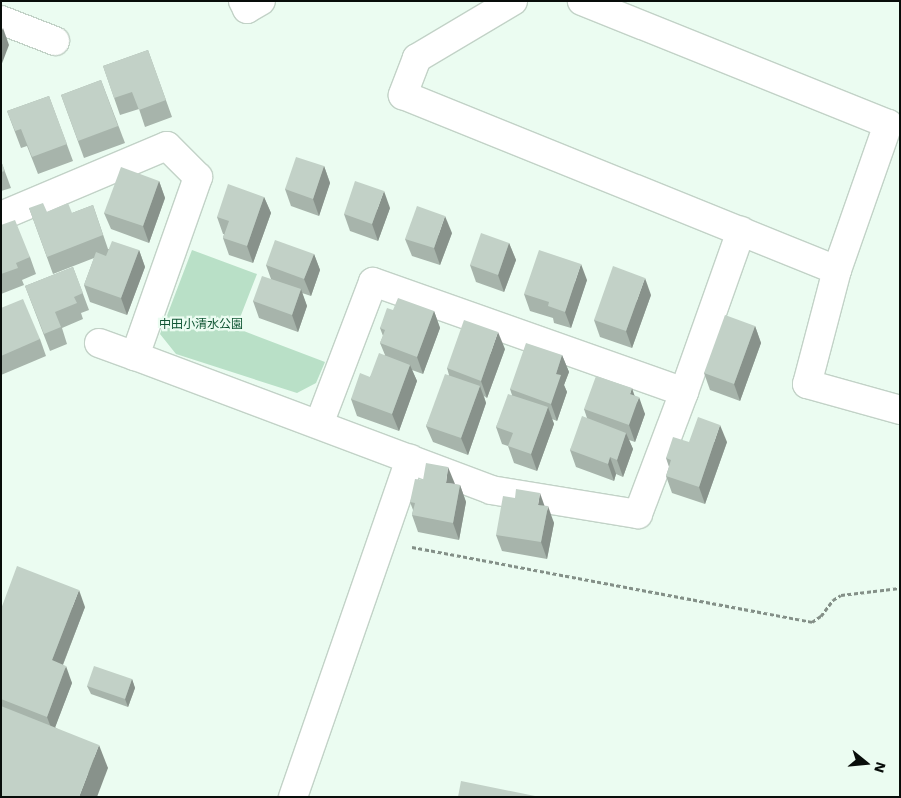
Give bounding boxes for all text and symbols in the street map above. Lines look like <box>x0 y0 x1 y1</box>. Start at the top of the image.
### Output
park label: 中田小清水公園 <box>159 318 243 332</box>
north arrow <box>841 738 891 788</box>
text: N <box>871 760 890 775</box>

